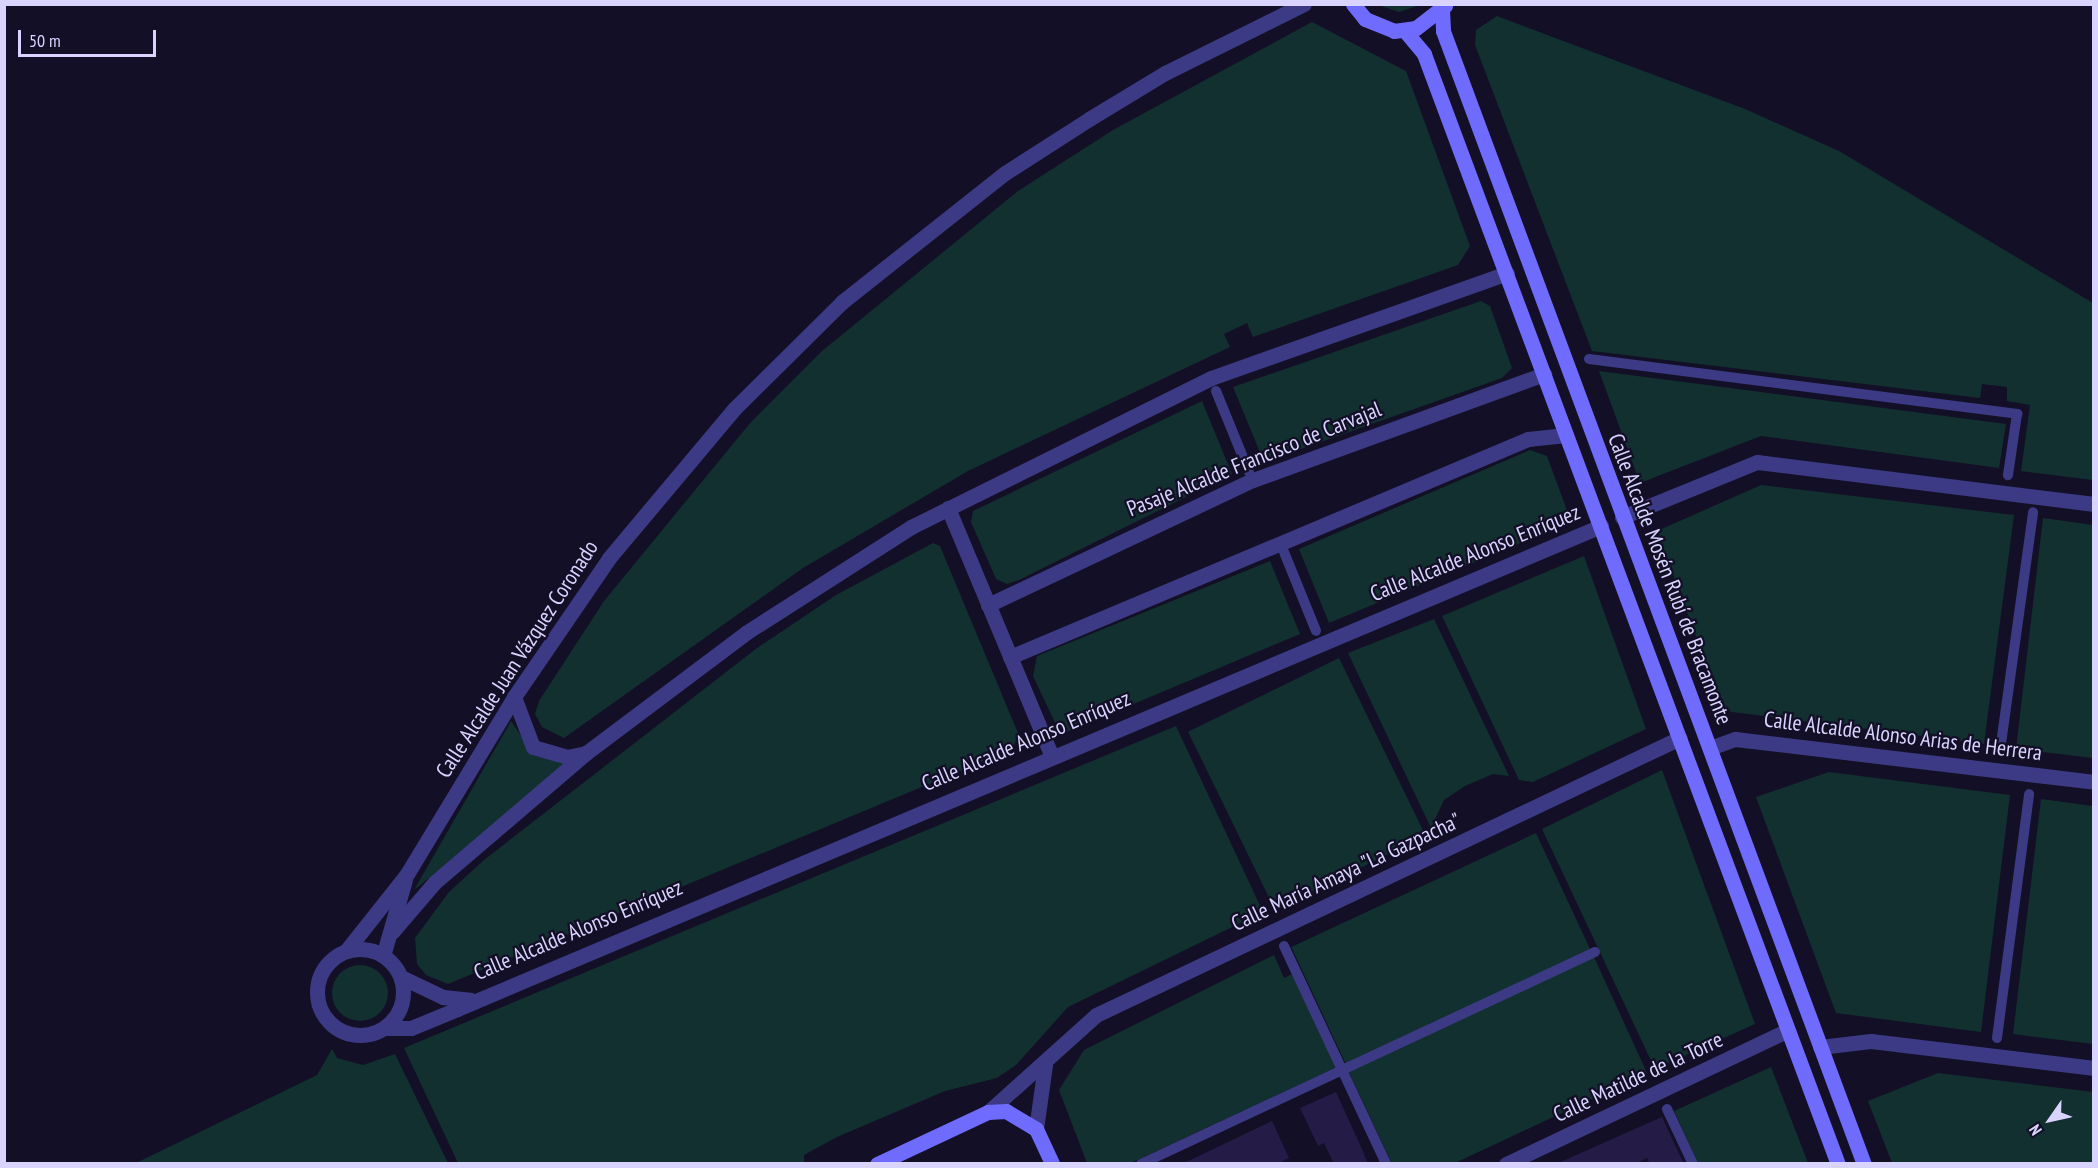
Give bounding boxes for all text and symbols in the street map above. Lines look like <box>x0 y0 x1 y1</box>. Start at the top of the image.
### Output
scale bar <box>21 18 159 56</box>
text: 50 m <box>29 29 61 52</box>
street label: Pasaje Alcalde Francisco de Carvajal <box>1123 396 1385 522</box>
street label: Calle Alcalde Mosén Rubí de Bracamonte <box>1602 429 1738 729</box>
street label: Calle Alcalde Alonso Enríquez <box>1366 499 1584 607</box>
street label: Calle Alcalde Juan Vázquez Coronado <box>430 535 604 783</box>
street label: Calle Alcalde Alonso Enríquez <box>917 685 1135 797</box>
street label: Calle Alcalde Alonso Arias de Herrera <box>1762 706 2044 766</box>
street label: Calle María Amaya "La Gazpacha" <box>1226 807 1466 937</box>
street label: Calle Alcalde Alonso Enríquez <box>469 874 687 986</box>
street label: Calle Matilde de la Torre <box>1549 1026 1727 1128</box>
north arrow <box>2020 1090 2080 1150</box>
text: N <box>2024 1121 2046 1139</box>

